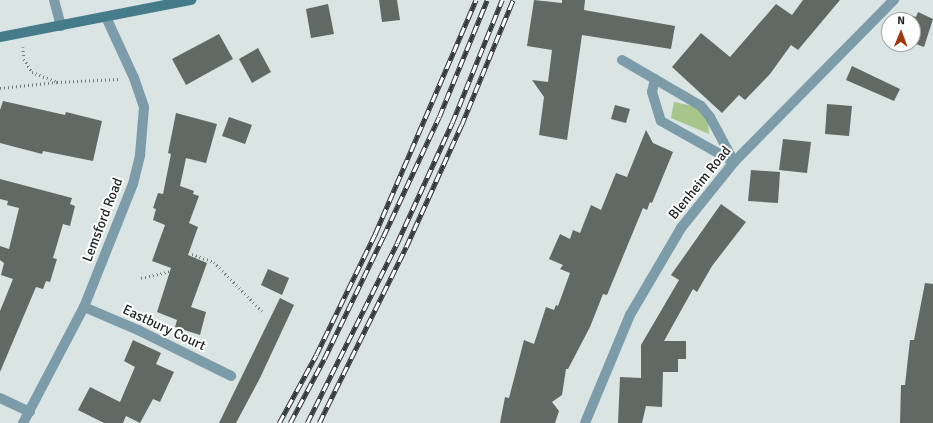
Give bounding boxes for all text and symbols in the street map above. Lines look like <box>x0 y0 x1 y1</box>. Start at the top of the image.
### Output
north arrow <box>881 12 921 52</box>
text: N <box>897 14 905 27</box>
street label: Blenheim Road <box>665 143 735 223</box>
street label: Lemsford Road <box>79 176 127 264</box>
street label: Eastbury Court <box>120 301 208 355</box>

